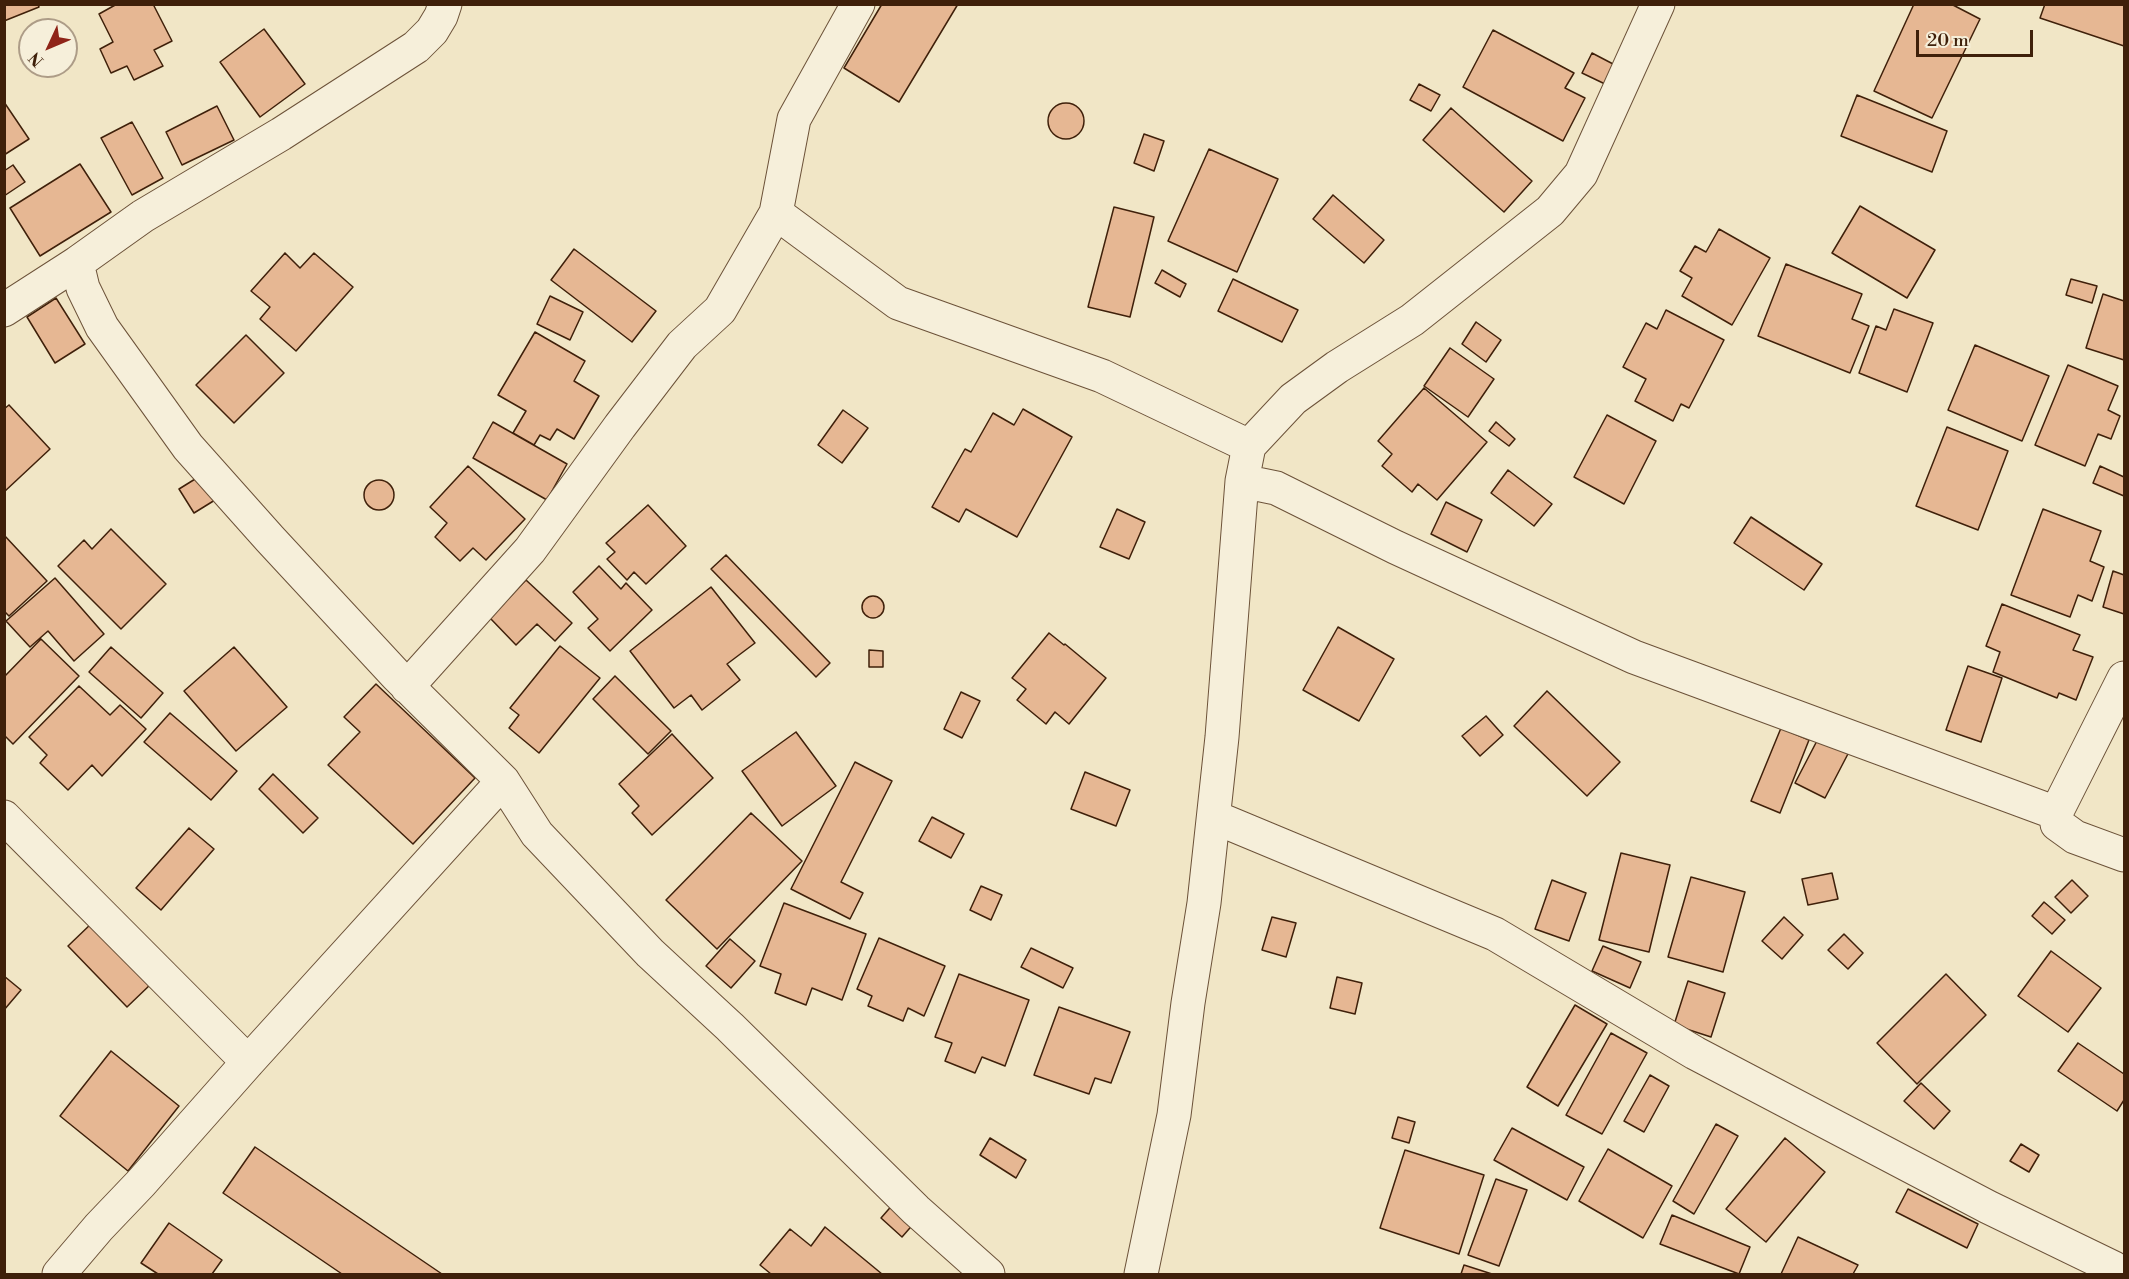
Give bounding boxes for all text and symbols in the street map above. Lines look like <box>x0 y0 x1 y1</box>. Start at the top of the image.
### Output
north arrow <box>18 18 78 78</box>
scale bar <box>1919 18 2036 56</box>
text: 20 m <box>1927 29 1969 52</box>
text: N <box>25 48 48 71</box>

